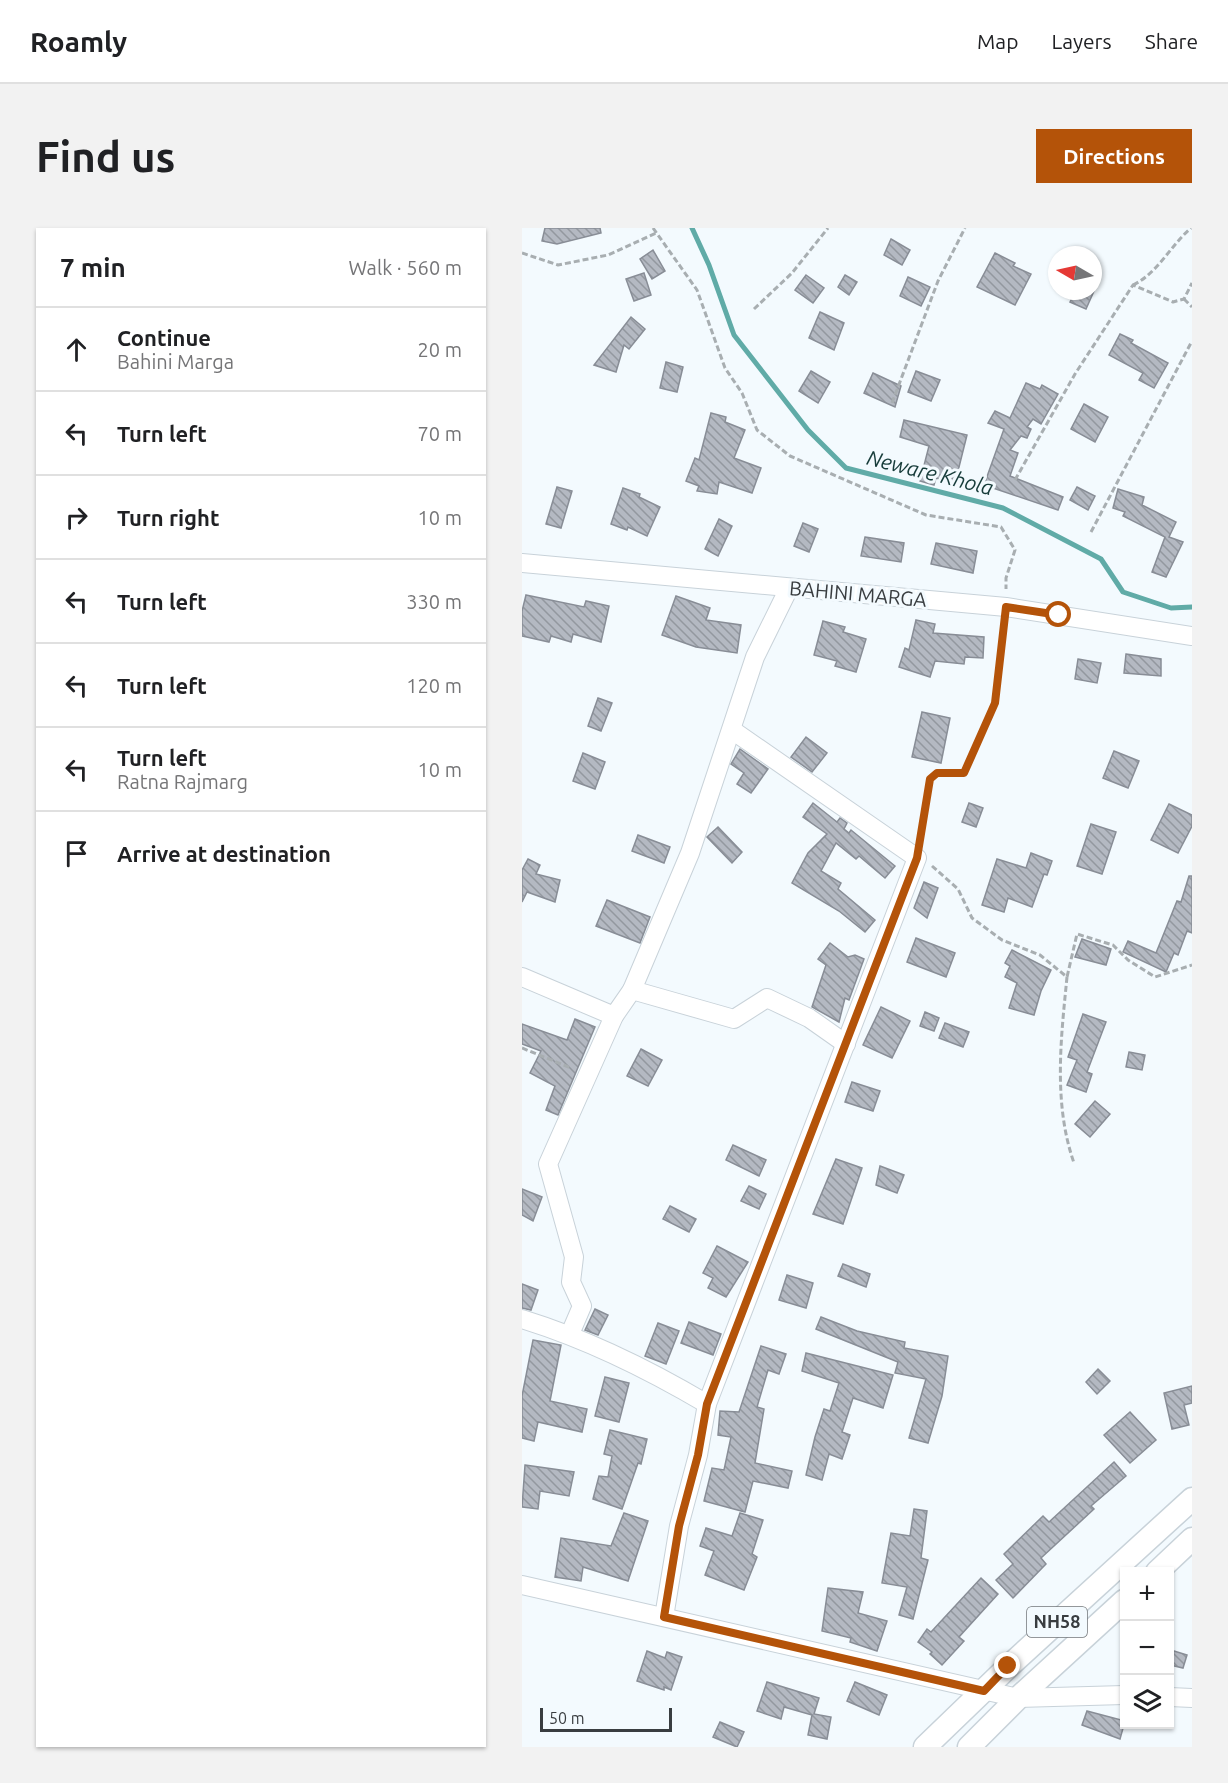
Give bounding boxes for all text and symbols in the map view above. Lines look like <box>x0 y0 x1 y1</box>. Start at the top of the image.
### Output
text: Roamly <box>30 26 127 57</box>
text: Map <box>977 29 1018 53</box>
text: Layers <box>1051 29 1112 53</box>
text: Share <box>1145 29 1198 53</box>
button: Directions <box>1036 129 1192 183</box>
text: Find us <box>36 133 175 180</box>
north arrow <box>1048 246 1102 300</box>
text: 7 min <box>60 253 126 282</box>
text: Walk · 560 m <box>349 256 462 279</box>
text: Continue <box>117 325 211 350</box>
icon: ahead <box>60 333 93 366</box>
text: 20 m <box>418 338 462 361</box>
text: Bahini Marga <box>117 350 234 373</box>
icon: left <box>60 417 93 450</box>
text: Turn left <box>117 421 207 446</box>
text: 70 m <box>418 422 462 445</box>
water label: Neware Khola <box>865 445 996 499</box>
icon: right <box>60 501 93 534</box>
text: Turn right <box>117 505 219 530</box>
text: 10 m <box>418 506 462 529</box>
street label: BAHINI MARGA <box>788 576 928 611</box>
icon: left <box>60 585 93 618</box>
text: Turn left <box>117 589 207 614</box>
text: 330 m <box>406 590 462 613</box>
route start <box>1045 601 1071 627</box>
icon: left <box>60 669 93 702</box>
text: Turn left <box>117 673 207 698</box>
text: 120 m <box>406 674 462 697</box>
text: Turn left <box>117 745 207 770</box>
icon: left <box>60 753 93 786</box>
text: 10 m <box>418 758 462 781</box>
text: Ratna Rajmarg <box>117 770 248 793</box>
icon: arrive <box>60 837 93 870</box>
text: Arrive at destination <box>117 841 331 866</box>
map controls <box>1120 1567 1174 1729</box>
button: + <box>1120 1567 1174 1621</box>
road number: NH58 <box>1027 1607 1087 1637</box>
button: − <box>1120 1621 1174 1675</box>
route end <box>994 1652 1020 1678</box>
button: layers <box>1120 1675 1174 1729</box>
scale bar <box>540 1705 672 1732</box>
text: 50 m <box>549 1709 585 1727</box>

